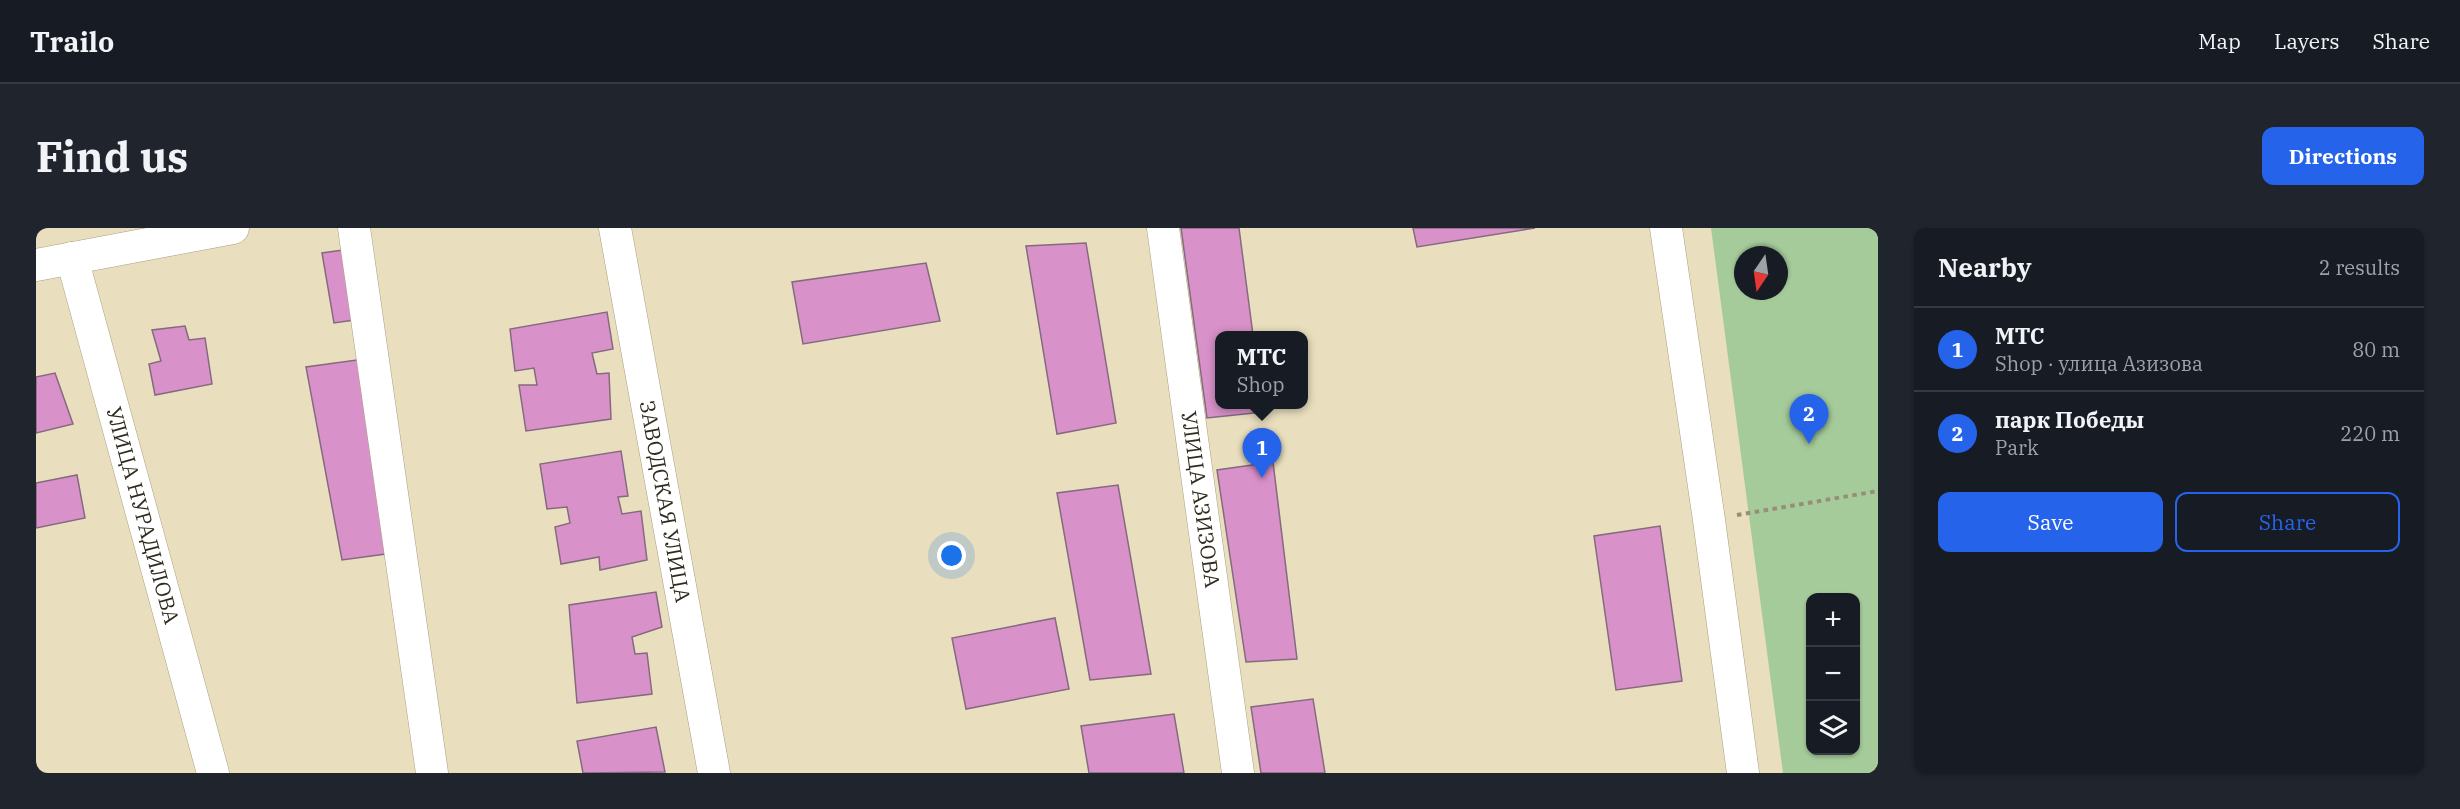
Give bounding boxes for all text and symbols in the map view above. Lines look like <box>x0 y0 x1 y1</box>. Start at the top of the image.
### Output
text: Trailo <box>30 23 114 60</box>
text: Map <box>2198 27 2241 55</box>
text: Layers <box>2274 27 2340 55</box>
text: Share <box>2373 27 2430 55</box>
button: Directions <box>2262 127 2424 185</box>
text: Find us <box>36 129 188 184</box>
north arrow <box>1734 246 1788 300</box>
text: Nearby <box>1938 250 2032 284</box>
text: 2 results <box>2319 254 2400 281</box>
text: МТС <box>1995 321 2044 350</box>
popup <box>1215 331 1308 409</box>
text: 1 <box>1952 336 1964 363</box>
text: 80 m <box>2352 336 2400 363</box>
text: МТС <box>1237 342 1286 371</box>
text: Shop · улица Азизова <box>1995 350 2203 377</box>
text: Shop <box>1237 371 1285 398</box>
pin: 2 <box>1790 394 1828 444</box>
street label: ЗАВОДСКАЯ УЛИЦА <box>634 398 698 605</box>
street label: УЛИЦА НУРАДИЛОВА <box>100 403 187 628</box>
text: парк Победы <box>1995 405 2144 434</box>
street label: УЛИЦА АЗИЗОВА <box>1175 409 1227 590</box>
text: 2 <box>1952 420 1964 447</box>
text: 220 m <box>2340 420 2400 447</box>
pin: 1 <box>1242 428 1282 478</box>
text: Park <box>1995 434 2039 461</box>
button: Save <box>1938 492 2163 552</box>
button: Share <box>2175 492 2400 552</box>
your location <box>937 541 966 570</box>
map controls <box>1806 593 1860 755</box>
button: + <box>1806 593 1860 647</box>
button: − <box>1806 647 1860 701</box>
button: layers <box>1806 701 1860 755</box>

